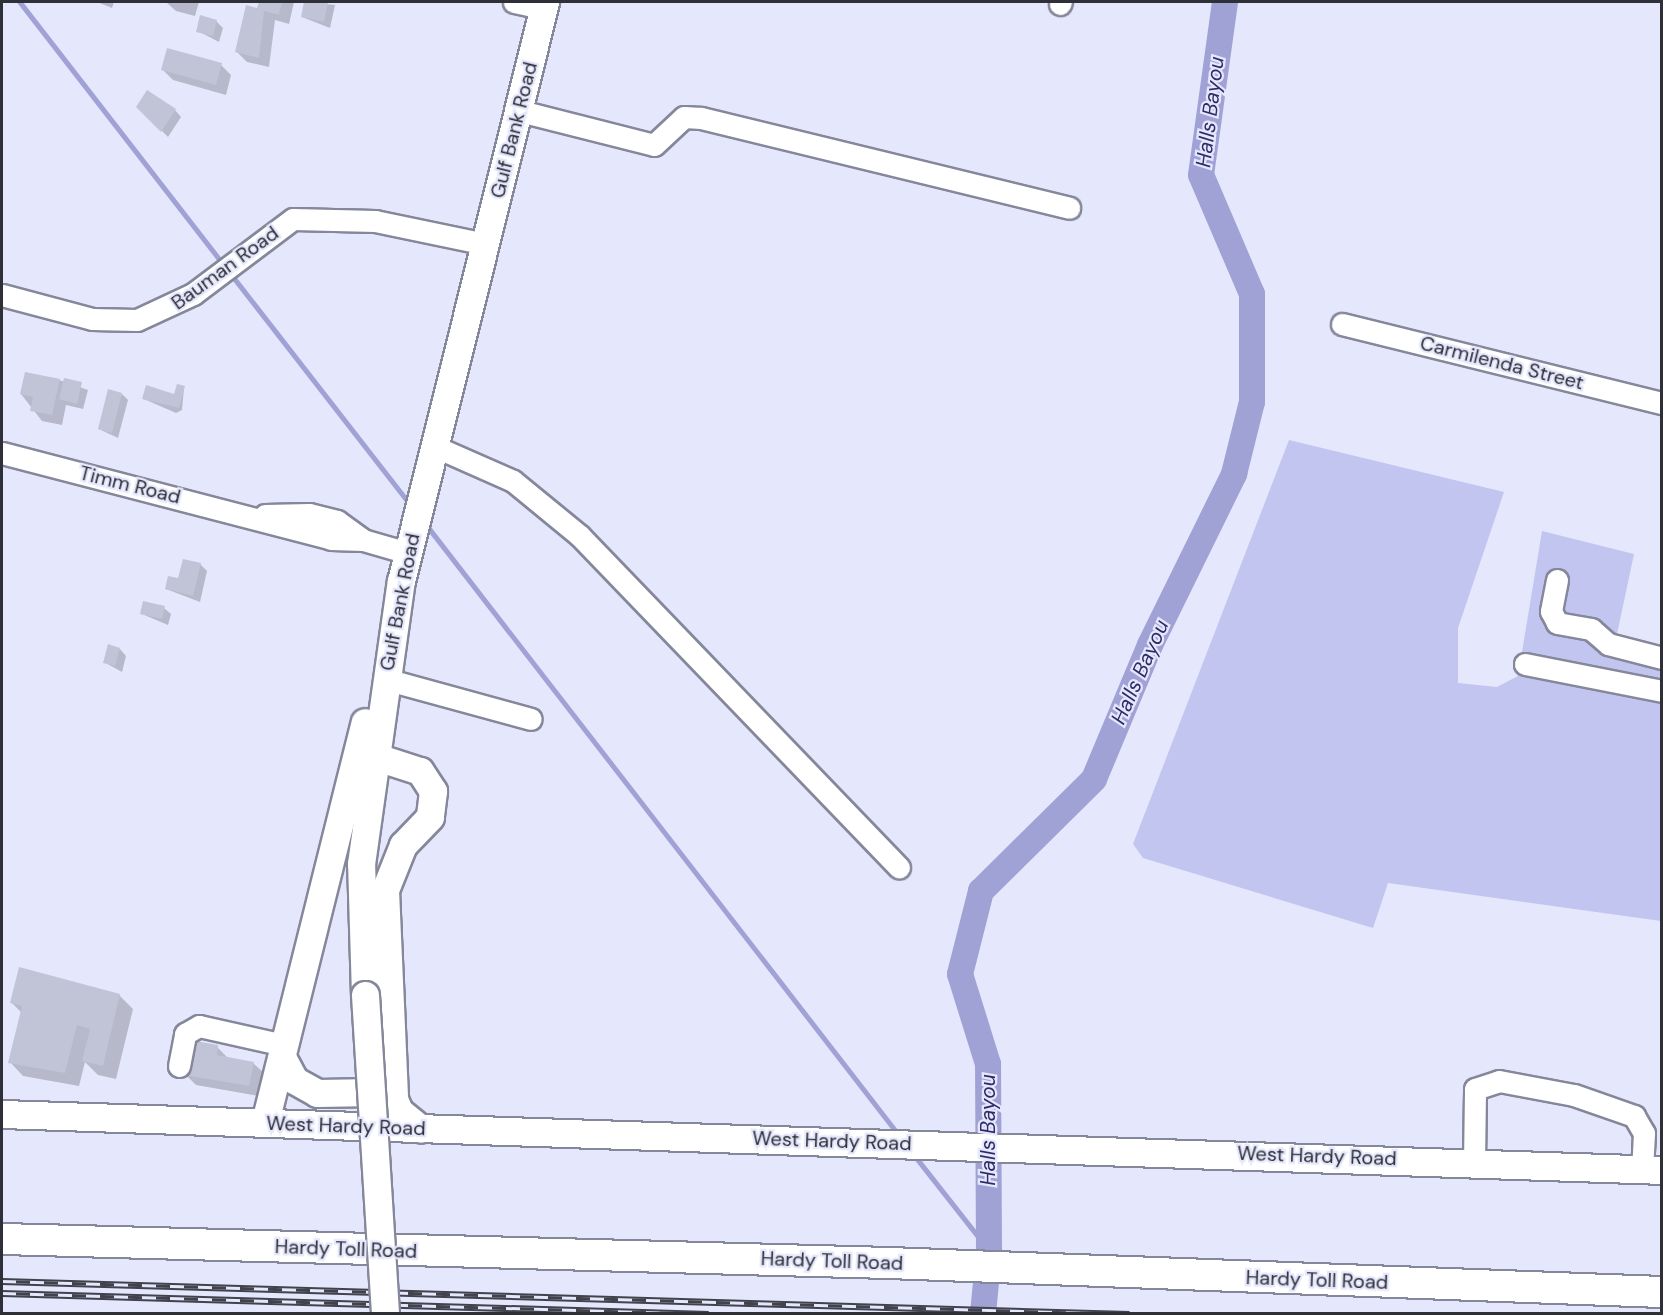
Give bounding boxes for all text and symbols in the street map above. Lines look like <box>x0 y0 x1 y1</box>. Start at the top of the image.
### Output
water label: Halls Bayou <box>1191 55 1229 169</box>
street label: Gulf Bank Road <box>485 59 543 201</box>
street label: Bauman Road <box>167 221 283 315</box>
street label: Carmilenda Street <box>1418 331 1586 395</box>
street label: Timm Road <box>77 461 183 509</box>
street label: Gulf Bank Road <box>375 531 425 673</box>
water label: Halls Bayou <box>1106 616 1174 728</box>
water label: Halls Bayou <box>975 1074 1001 1186</box>
street label: West Hardy Road <box>266 1111 426 1141</box>
street label: West Hardy Road <box>752 1126 912 1156</box>
street label: West Hardy Road <box>1237 1141 1397 1171</box>
street label: Hardy Toll Road <box>274 1235 418 1263</box>
street label: Hardy Toll Road <box>760 1247 904 1275</box>
street label: Hardy Toll Road <box>1245 1266 1389 1294</box>

